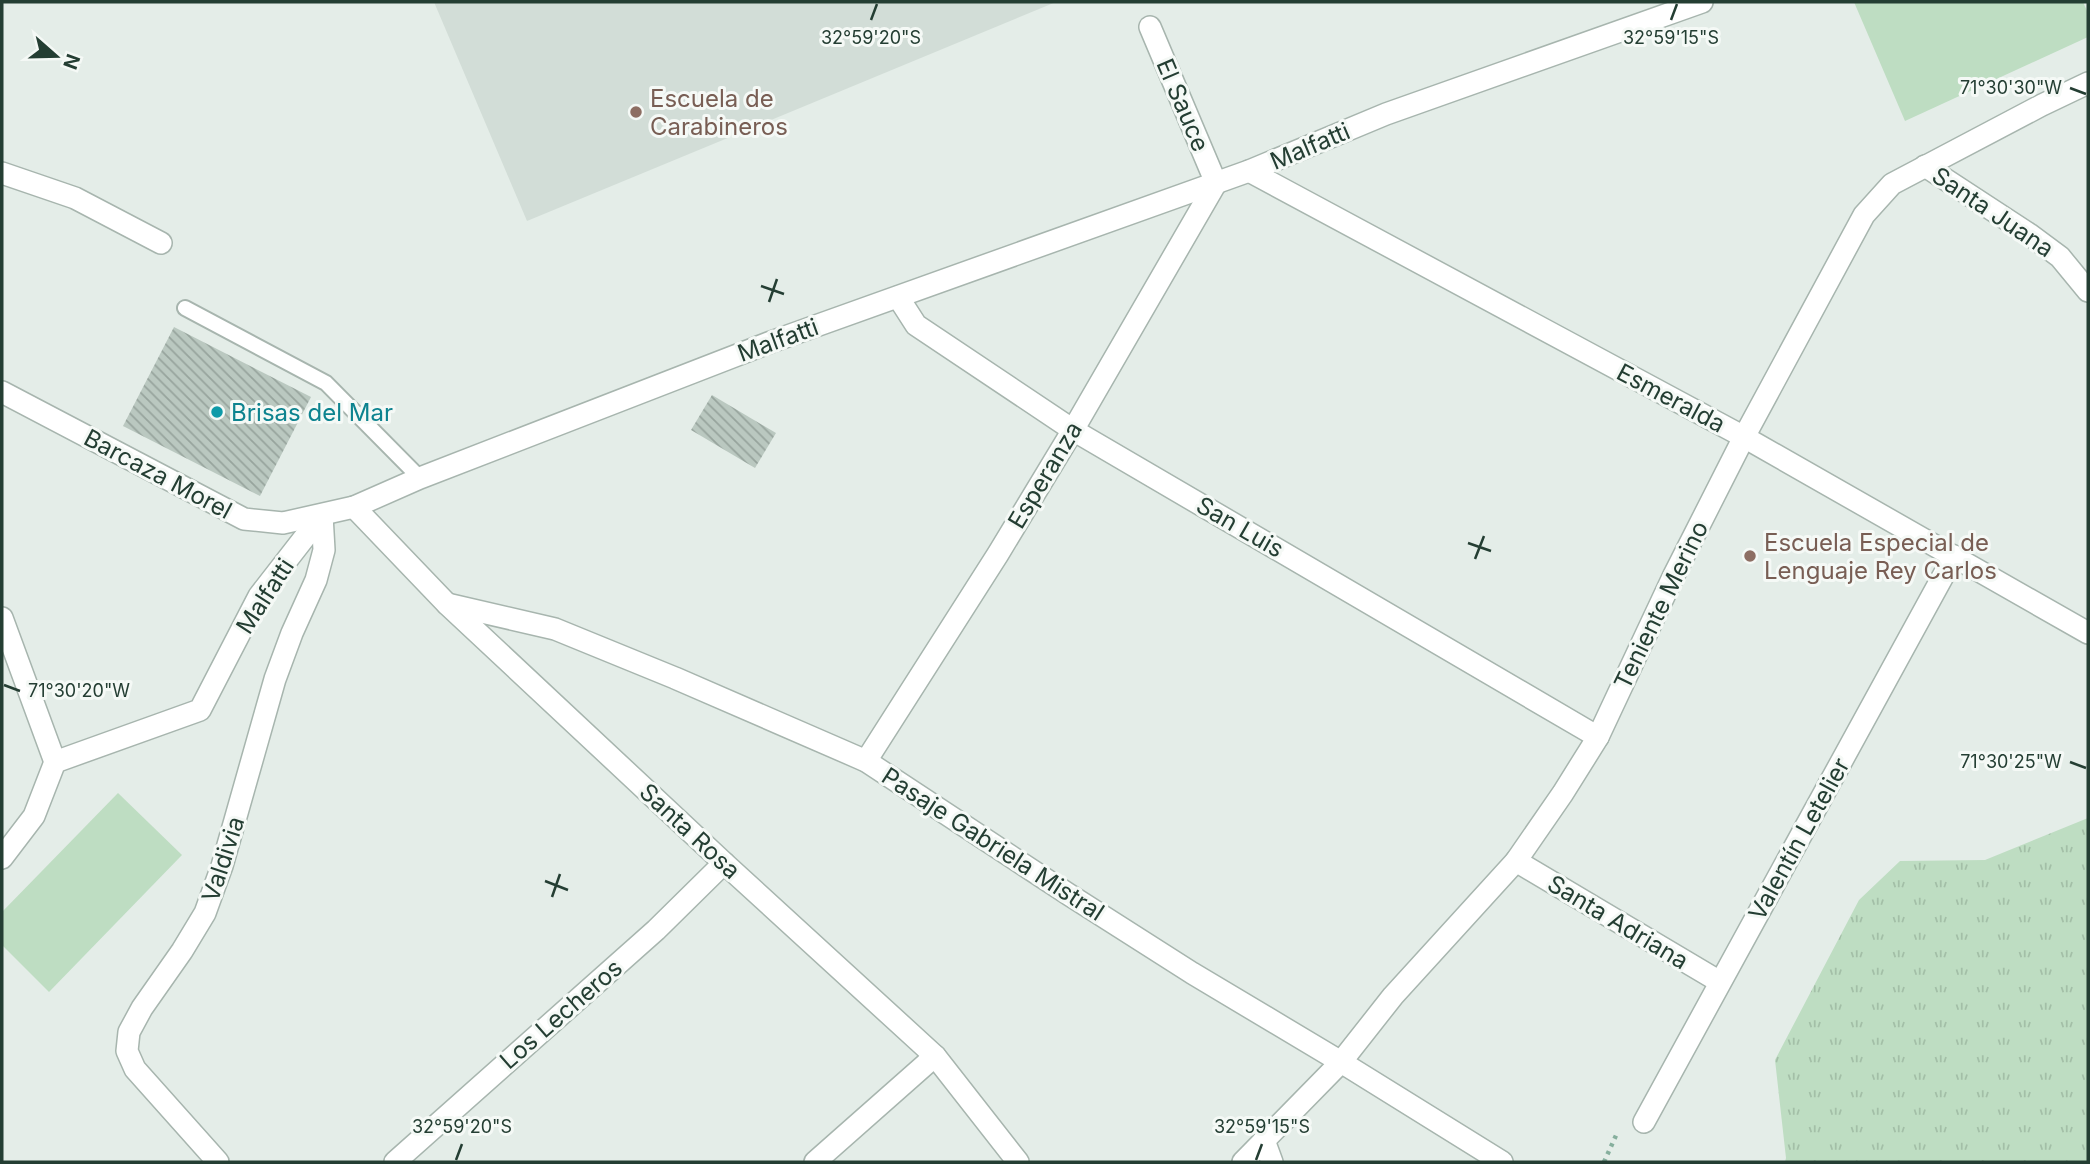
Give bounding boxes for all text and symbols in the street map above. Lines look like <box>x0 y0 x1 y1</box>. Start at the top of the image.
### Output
north arrow <box>21 21 91 91</box>
text: 32°59'20"S <box>821 27 921 48</box>
text: 32°59'15"S <box>1623 27 1719 48</box>
text: N <box>58 51 85 72</box>
street label: El Sauce <box>1151 54 1215 156</box>
text: 71°30'30"W <box>1960 77 2062 98</box>
place label: Escuela de Carabineros <box>650 84 788 141</box>
marker: Escuela de Carabineros <box>628 104 644 120</box>
street label: Malfatti <box>1266 116 1354 176</box>
street label: Santa Juana <box>1927 161 2059 263</box>
street label: Malfatti <box>734 312 822 368</box>
street label: Esmeralda <box>1612 357 1730 439</box>
place label: Brisas del Mar <box>231 398 393 427</box>
marker: Brisas del Mar <box>209 404 225 420</box>
street label: Esperanza <box>1002 416 1088 534</box>
street label: Barcaza Morel <box>79 423 237 525</box>
street label: San Luis <box>1191 490 1289 564</box>
street label: Teniente Merino <box>1608 516 1714 694</box>
place label: Escuela Especial de Lenguaje Rey Carlos <box>1764 528 1997 585</box>
marker: Escuela Especial de Lenguaje Rey Carlos <box>1742 548 1758 564</box>
street label: Malfatti <box>230 553 300 639</box>
text: 71°30'20"W <box>28 680 130 701</box>
text: 71°30'25"W <box>1960 751 2062 772</box>
street label: Valentín Letelier <box>1742 753 1856 925</box>
street label: Pasaje Gabriela Mistral <box>876 761 1110 927</box>
street label: Santa Rosa <box>634 777 746 885</box>
street label: Valdivia <box>196 813 250 905</box>
street label: Santa Adriana <box>1542 869 1694 975</box>
street label: Los Lecheros <box>494 953 628 1075</box>
text: 32°59'20"S <box>412 1116 512 1137</box>
text: 32°59'15"S <box>1214 1116 1310 1137</box>

